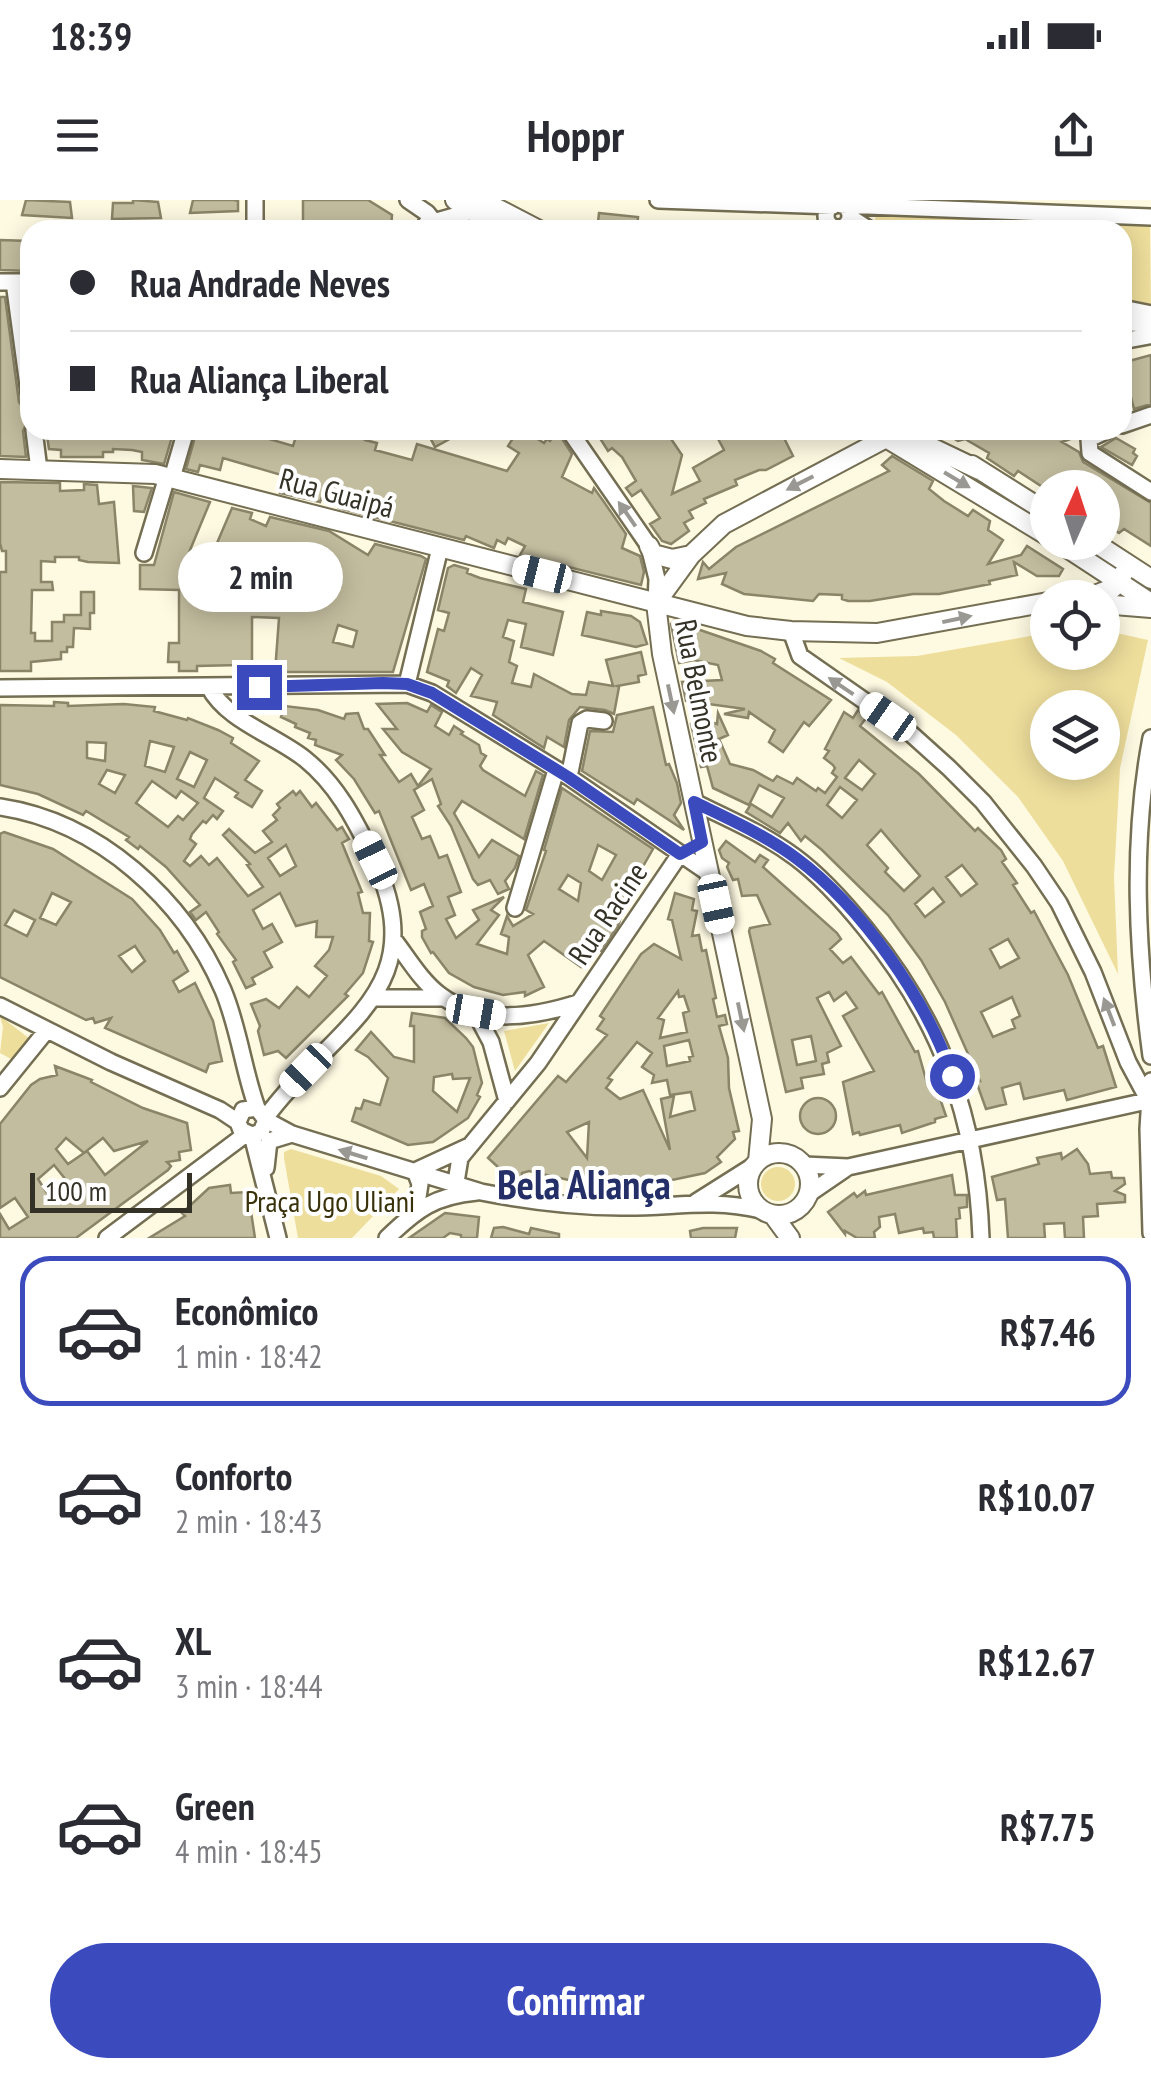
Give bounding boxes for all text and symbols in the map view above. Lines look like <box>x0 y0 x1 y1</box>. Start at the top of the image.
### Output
text: 18:39 <box>50 11 132 60</box>
text: Hoppr <box>527 106 624 164</box>
icon: menu <box>50 108 105 163</box>
icon: share <box>1046 108 1101 163</box>
text: Rua Andrade Neves <box>130 258 390 307</box>
text: Rua Aliança Liberal <box>130 354 388 403</box>
street label: Rua Guaipá <box>275 458 399 526</box>
north arrow <box>1030 470 1120 560</box>
map controls <box>1030 470 1120 780</box>
one-way arrow <box>943 471 971 489</box>
one-way arrow <box>785 474 814 491</box>
one-way arrow <box>618 501 637 527</box>
callout: 2 min <box>176 542 342 612</box>
car <box>509 552 575 596</box>
text: 2 min <box>228 556 293 598</box>
button: locate <box>1030 580 1120 670</box>
one-way arrow <box>942 611 973 627</box>
street label: Rua Belmonte <box>667 616 733 766</box>
route end <box>237 665 282 710</box>
one-way arrow <box>828 677 855 695</box>
one-way arrow <box>664 684 680 715</box>
car <box>855 688 921 746</box>
button: layers <box>1030 690 1120 780</box>
car <box>348 826 402 894</box>
street label: Rua Racine <box>559 854 655 972</box>
car <box>695 872 737 936</box>
car <box>444 992 508 1032</box>
one-way arrow <box>1101 996 1116 1026</box>
one-way arrow <box>734 1002 749 1033</box>
car <box>274 1038 338 1102</box>
route start <box>930 1054 975 1099</box>
one-way arrow <box>337 1146 368 1161</box>
district label: Bela Aliança <box>497 1158 671 1210</box>
scale bar <box>30 1168 192 1213</box>
text: 100 m <box>45 1172 107 1209</box>
park label: Praça Ugo Uliani <box>245 1181 415 1220</box>
icon: car <box>55 1286 145 1376</box>
text: Econômico <box>175 1286 319 1335</box>
text: R$7.46 <box>1000 1307 1096 1356</box>
text: 1 min · 18:42 <box>175 1335 323 1377</box>
icon: car <box>55 1451 145 1541</box>
text: Conforto <box>175 1451 292 1500</box>
text: R$10.07 <box>978 1472 1096 1521</box>
text: 2 min · 18:43 <box>175 1500 323 1542</box>
icon: car <box>55 1616 145 1706</box>
text: XL <box>175 1616 211 1665</box>
text: R$12.67 <box>978 1637 1096 1686</box>
text: 3 min · 18:44 <box>175 1665 323 1707</box>
icon: car <box>55 1781 145 1871</box>
text: Green <box>175 1781 255 1830</box>
text: R$7.75 <box>1000 1802 1096 1851</box>
text: 4 min · 18:45 <box>175 1830 323 1872</box>
button: Confirmar <box>50 1943 1101 2058</box>

